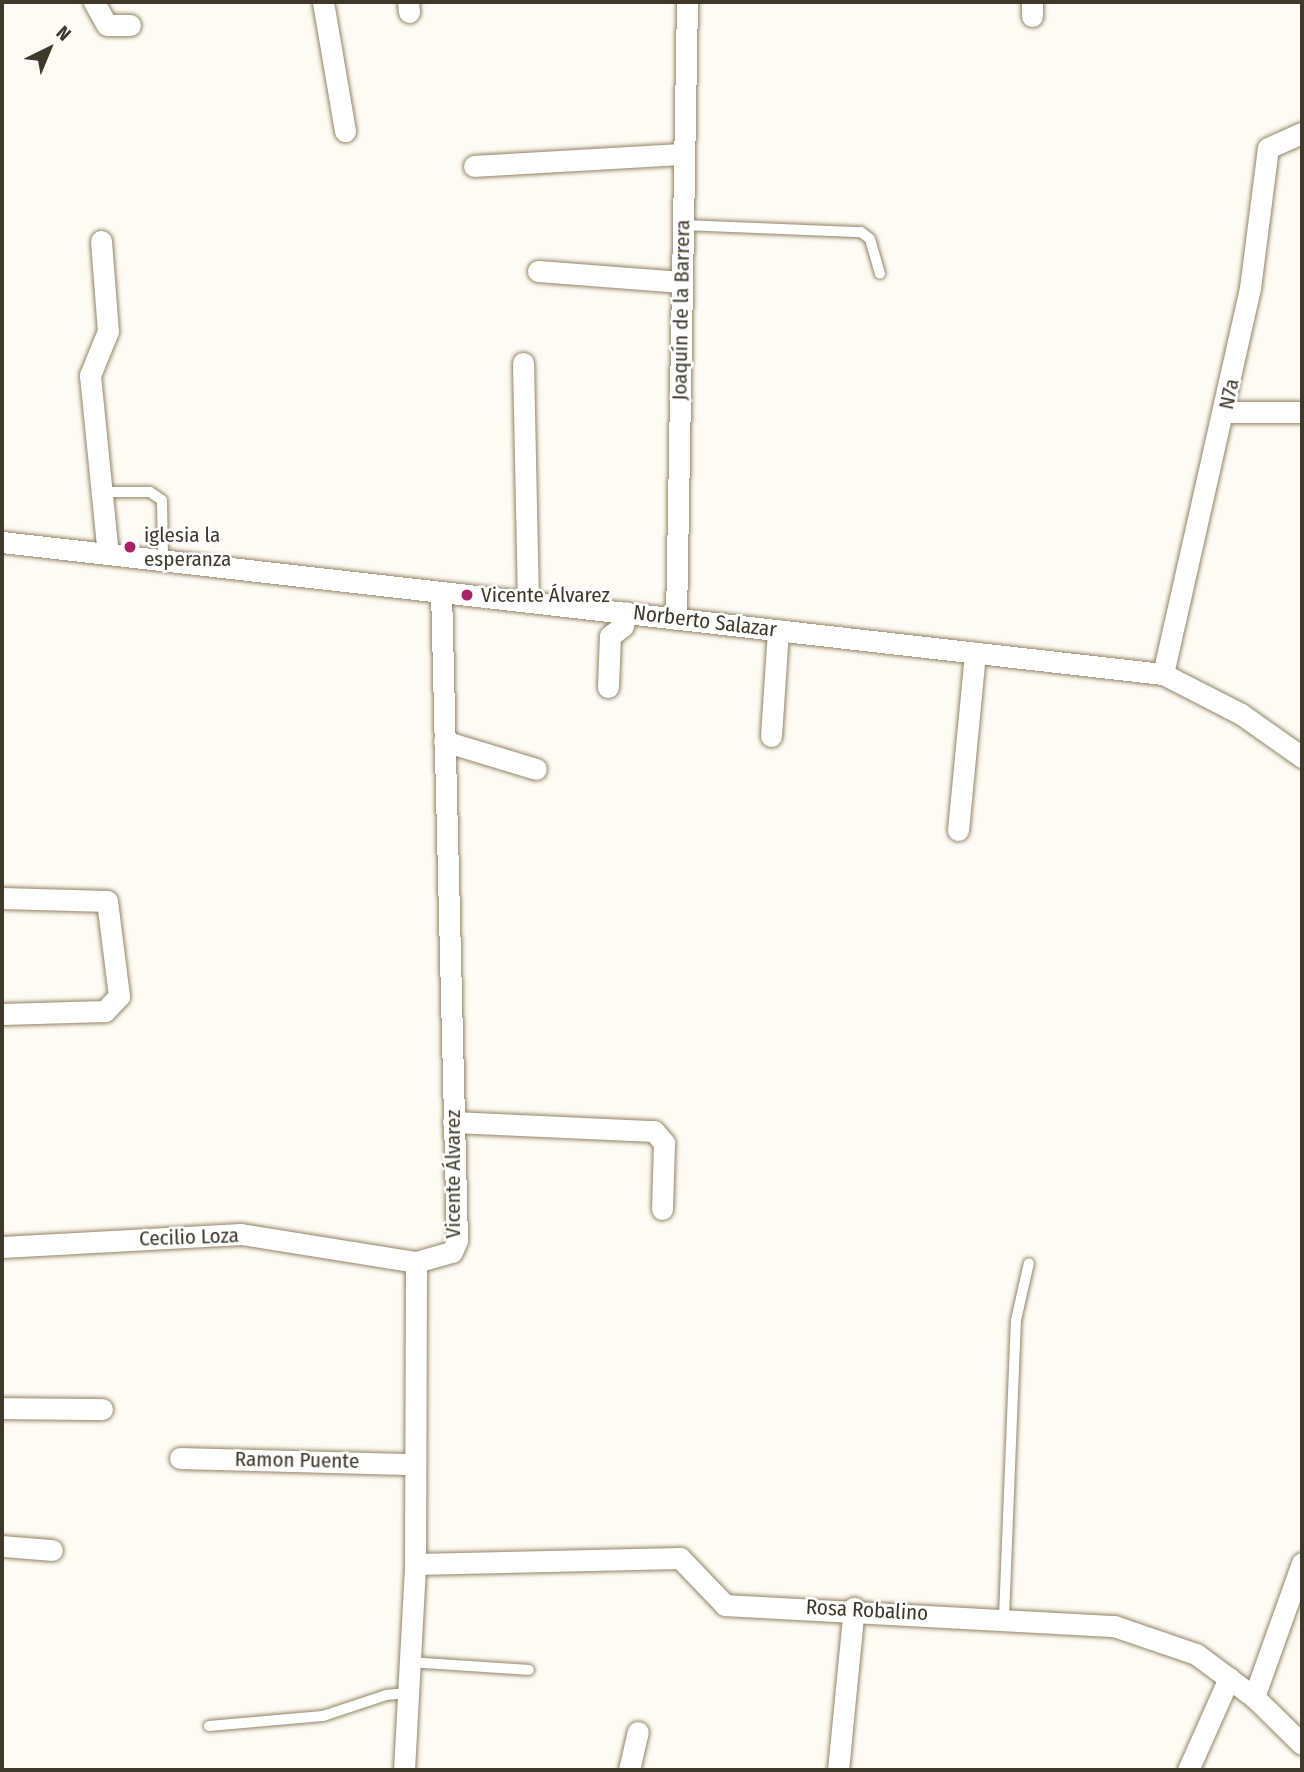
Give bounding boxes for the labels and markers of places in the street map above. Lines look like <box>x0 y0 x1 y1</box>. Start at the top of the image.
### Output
place label: iglesia la esperanza <box>144 522 231 572</box>
marker: iglesia la esperanza <box>122 539 138 555</box>
place label: Vicente Álvarez <box>481 582 610 608</box>
marker: Vicente Álvarez <box>459 587 475 603</box>

